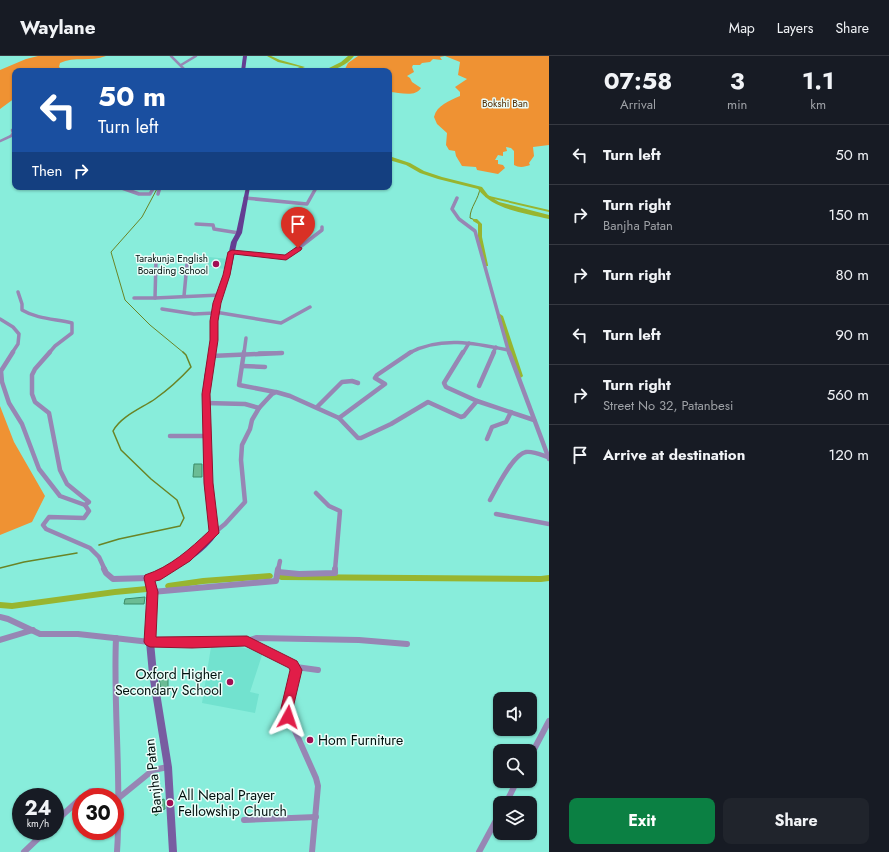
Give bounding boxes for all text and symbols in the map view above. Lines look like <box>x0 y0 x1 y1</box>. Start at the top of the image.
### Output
text: Waylane <box>20 14 96 41</box>
text: Map <box>729 18 755 38</box>
text: Layers <box>777 18 813 38</box>
text: Share <box>835 18 869 38</box>
text: 07:58 <box>604 63 672 98</box>
text: 3 <box>730 63 745 98</box>
text: 1.1 <box>802 63 834 98</box>
text: 50 m <box>98 76 166 117</box>
icon: left <box>32 84 84 136</box>
text: Arrival <box>620 95 656 114</box>
text: min <box>727 95 747 114</box>
text: km <box>810 95 826 114</box>
park label: Bokshi Ban <box>482 96 528 111</box>
text: Turn left <box>98 114 158 140</box>
icon: left <box>569 144 591 166</box>
text: Turn left <box>603 144 661 166</box>
text: 50 m <box>835 144 869 166</box>
text: Then <box>32 160 62 182</box>
icon: right <box>70 160 92 182</box>
text: Turn right <box>603 194 671 216</box>
icon: right <box>569 204 591 226</box>
text: 150 m <box>829 204 869 226</box>
pin <box>281 207 315 248</box>
icon: arrive <box>287 213 309 235</box>
text: Banjha Patan <box>603 216 673 235</box>
place label: Tarakunja English Boarding School <box>136 251 208 278</box>
marker: Tarakunja English Boarding School <box>211 259 221 269</box>
icon: right <box>569 264 591 286</box>
text: Turn right <box>603 264 671 286</box>
text: 80 m <box>836 264 869 286</box>
icon: left <box>569 324 591 346</box>
text: Turn left <box>603 324 661 346</box>
text: 90 m <box>835 324 869 346</box>
text: Turn right <box>603 374 671 396</box>
icon: right <box>569 384 591 406</box>
text: 560 m <box>827 384 869 406</box>
text: Street No 32, Patanbesi <box>603 396 733 415</box>
icon: arrive <box>569 444 591 466</box>
text: Arrive at destination <box>603 444 745 466</box>
text: 120 m <box>829 444 869 466</box>
place label: Oxford Higher Secondary School <box>115 664 222 700</box>
marker: Oxford Higher Secondary School <box>225 677 235 687</box>
map controls <box>493 692 537 840</box>
button: sound <box>493 692 537 736</box>
position arrow <box>267 696 309 738</box>
place label: Hom Furniture <box>318 730 403 750</box>
marker: Hom Furniture <box>305 735 315 745</box>
street label: Banjha Patan <box>139 738 167 814</box>
button: search <box>493 744 537 788</box>
place label: All Nepal Prayer Fellowship Church <box>178 785 287 821</box>
speed limit sign: 30 <box>72 788 124 840</box>
text: 24 <box>24 794 52 823</box>
button: layers <box>493 796 537 840</box>
marker: All Nepal Prayer Fellowship Church <box>165 798 175 808</box>
button: Exit <box>569 798 715 844</box>
button: Share <box>723 798 869 844</box>
text: km/h <box>27 816 49 831</box>

